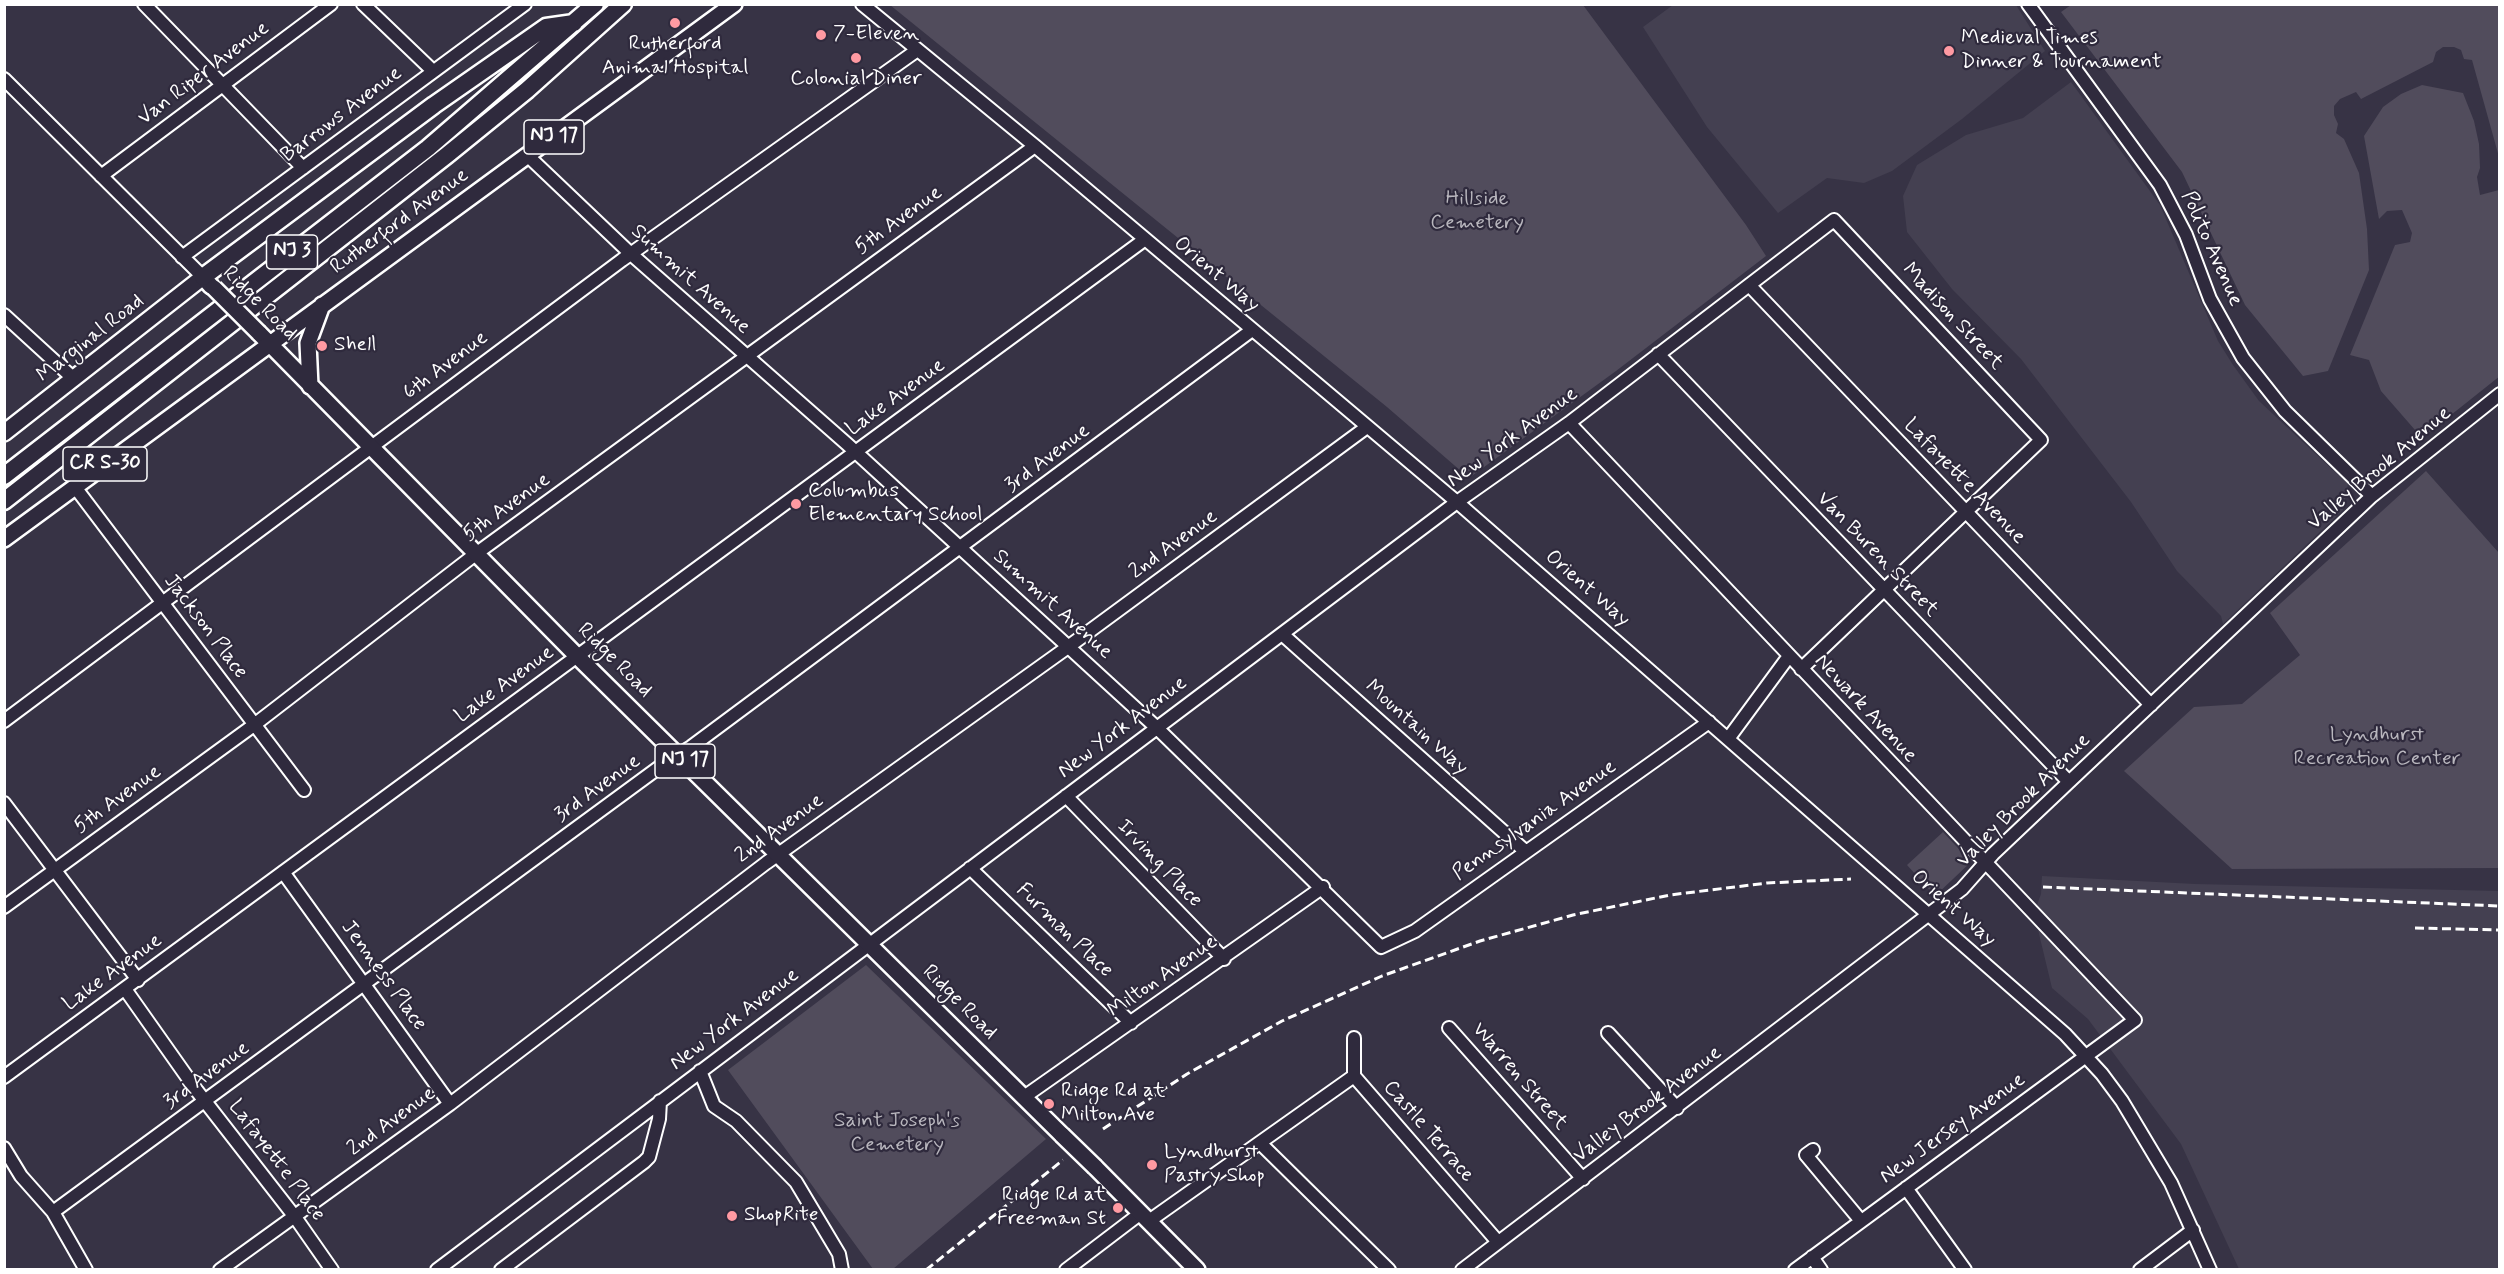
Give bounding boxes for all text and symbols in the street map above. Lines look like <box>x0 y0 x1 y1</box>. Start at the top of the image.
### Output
street label: Van Riper Avenue <box>133 16 275 132</box>
marker: Rutherford Animal Hospital <box>668 16 682 30</box>
place label: 7-Eleven <box>833 22 919 48</box>
place label: Medieval Times Dinner & Tournament <box>1961 26 2162 76</box>
marker: 7-Eleven <box>814 28 828 42</box>
place label: Rutherford Animal Hospital <box>602 32 748 82</box>
marker: Medieval Times Dinner & Tournament <box>1942 44 1956 58</box>
marker: Colonial Diner <box>849 51 863 65</box>
street label: Barrows Avenue <box>277 61 407 169</box>
place label: Colonial Diner <box>790 67 922 93</box>
road number: NJ 17 <box>524 120 584 154</box>
street label: Rutherford Avenue <box>326 163 474 281</box>
street label: 5th Avenue <box>850 181 948 261</box>
park label: Hillside Cemetery <box>1430 187 1524 237</box>
street label: Polito Avenue <box>2174 188 2248 310</box>
street label: Summit Avenue <box>625 220 755 340</box>
street label: Orient Way <box>1168 232 1264 318</box>
road number: NJ 3 <box>266 235 318 269</box>
street label: Madison Street <box>1896 258 2008 376</box>
street label: Ridge Road <box>216 261 302 347</box>
street label: Marginal Road <box>32 289 150 389</box>
street label: 6th Avenue <box>399 326 493 406</box>
place label: Shell <box>334 333 376 359</box>
marker: Shell <box>315 339 329 353</box>
street label: Lake Avenue <box>841 354 951 442</box>
street label: New York Avenue <box>1443 382 1583 494</box>
street label: Valley Brook Avenue <box>2303 402 2457 536</box>
street label: Lafayette Avenue <box>1898 414 2030 550</box>
street label: 3rd Avenue <box>1001 419 1095 499</box>
road number: CR S-30 <box>63 447 147 481</box>
street label: 5th Avenue <box>458 468 556 548</box>
place label: Columbus Elementary School <box>808 479 983 529</box>
street label: Van Buren Street <box>1811 487 1943 623</box>
marker: Columbus Elementary School <box>789 497 803 511</box>
street label: 2nd Avenue <box>1125 505 1223 585</box>
street label: Summit Avenue <box>987 545 1117 665</box>
street label: Orient Way <box>1539 545 1635 633</box>
street label: Jackson Place <box>157 570 253 684</box>
street label: Ridge Road <box>571 618 657 704</box>
street label: Lake Avenue <box>450 641 560 729</box>
street label: Newark Avenue <box>1808 649 1922 769</box>
street label: New York Avenue <box>1054 671 1192 785</box>
street label: Mountain Way <box>1359 675 1473 781</box>
park label: Lyndhurst Recreation Center <box>2293 723 2461 773</box>
street label: Valley Brook Avenue <box>1952 729 2096 873</box>
road number: NJ 17 <box>655 744 715 778</box>
street label: 3rd Avenue <box>550 749 646 829</box>
street label: Pennsylvania Avenue <box>1448 755 1622 887</box>
street label: 5th Avenue <box>69 760 167 840</box>
street label: 2nd Avenue <box>731 789 829 869</box>
street label: Irving Place <box>1111 815 1207 913</box>
street label: Orient Way <box>1905 865 2001 953</box>
street label: Furman Place <box>1010 878 1118 984</box>
street label: Jenness Place <box>335 916 431 1036</box>
street label: Lake Avenue <box>58 929 168 1017</box>
street label: Milton Avenue <box>1103 930 1223 1024</box>
street label: Ridge Road <box>916 960 1002 1046</box>
street label: New York Avenue <box>666 963 804 1077</box>
street label: Warren Street <box>1465 1018 1573 1136</box>
street label: 3rd Avenue <box>159 1036 255 1116</box>
street label: Valley Brook Avenue <box>1569 1041 1727 1169</box>
street label: New Jersey Avenue <box>1875 1068 2031 1190</box>
street label: Castle Terrace <box>1377 1076 1479 1188</box>
place label: Ridge Rd at Milton Ave <box>1061 1079 1165 1129</box>
street label: 2nd Avenue <box>343 1082 441 1162</box>
street label: Lafayette Place <box>222 1095 330 1227</box>
marker: Ridge Rd at Milton Ave <box>1042 1097 1056 1111</box>
park label: Saint Joseph's Cemetery <box>834 1109 960 1159</box>
place label: Lyndhurst Pastry Shop <box>1164 1140 1265 1190</box>
marker: Lyndhurst Pastry Shop <box>1145 1158 1159 1172</box>
place label: Ridge Rd at Freeman St <box>997 1183 1106 1233</box>
marker: Ridge Rd at Freeman St <box>1111 1201 1125 1215</box>
place label: ShopRite <box>744 1203 818 1229</box>
marker: ShopRite <box>725 1209 739 1223</box>

